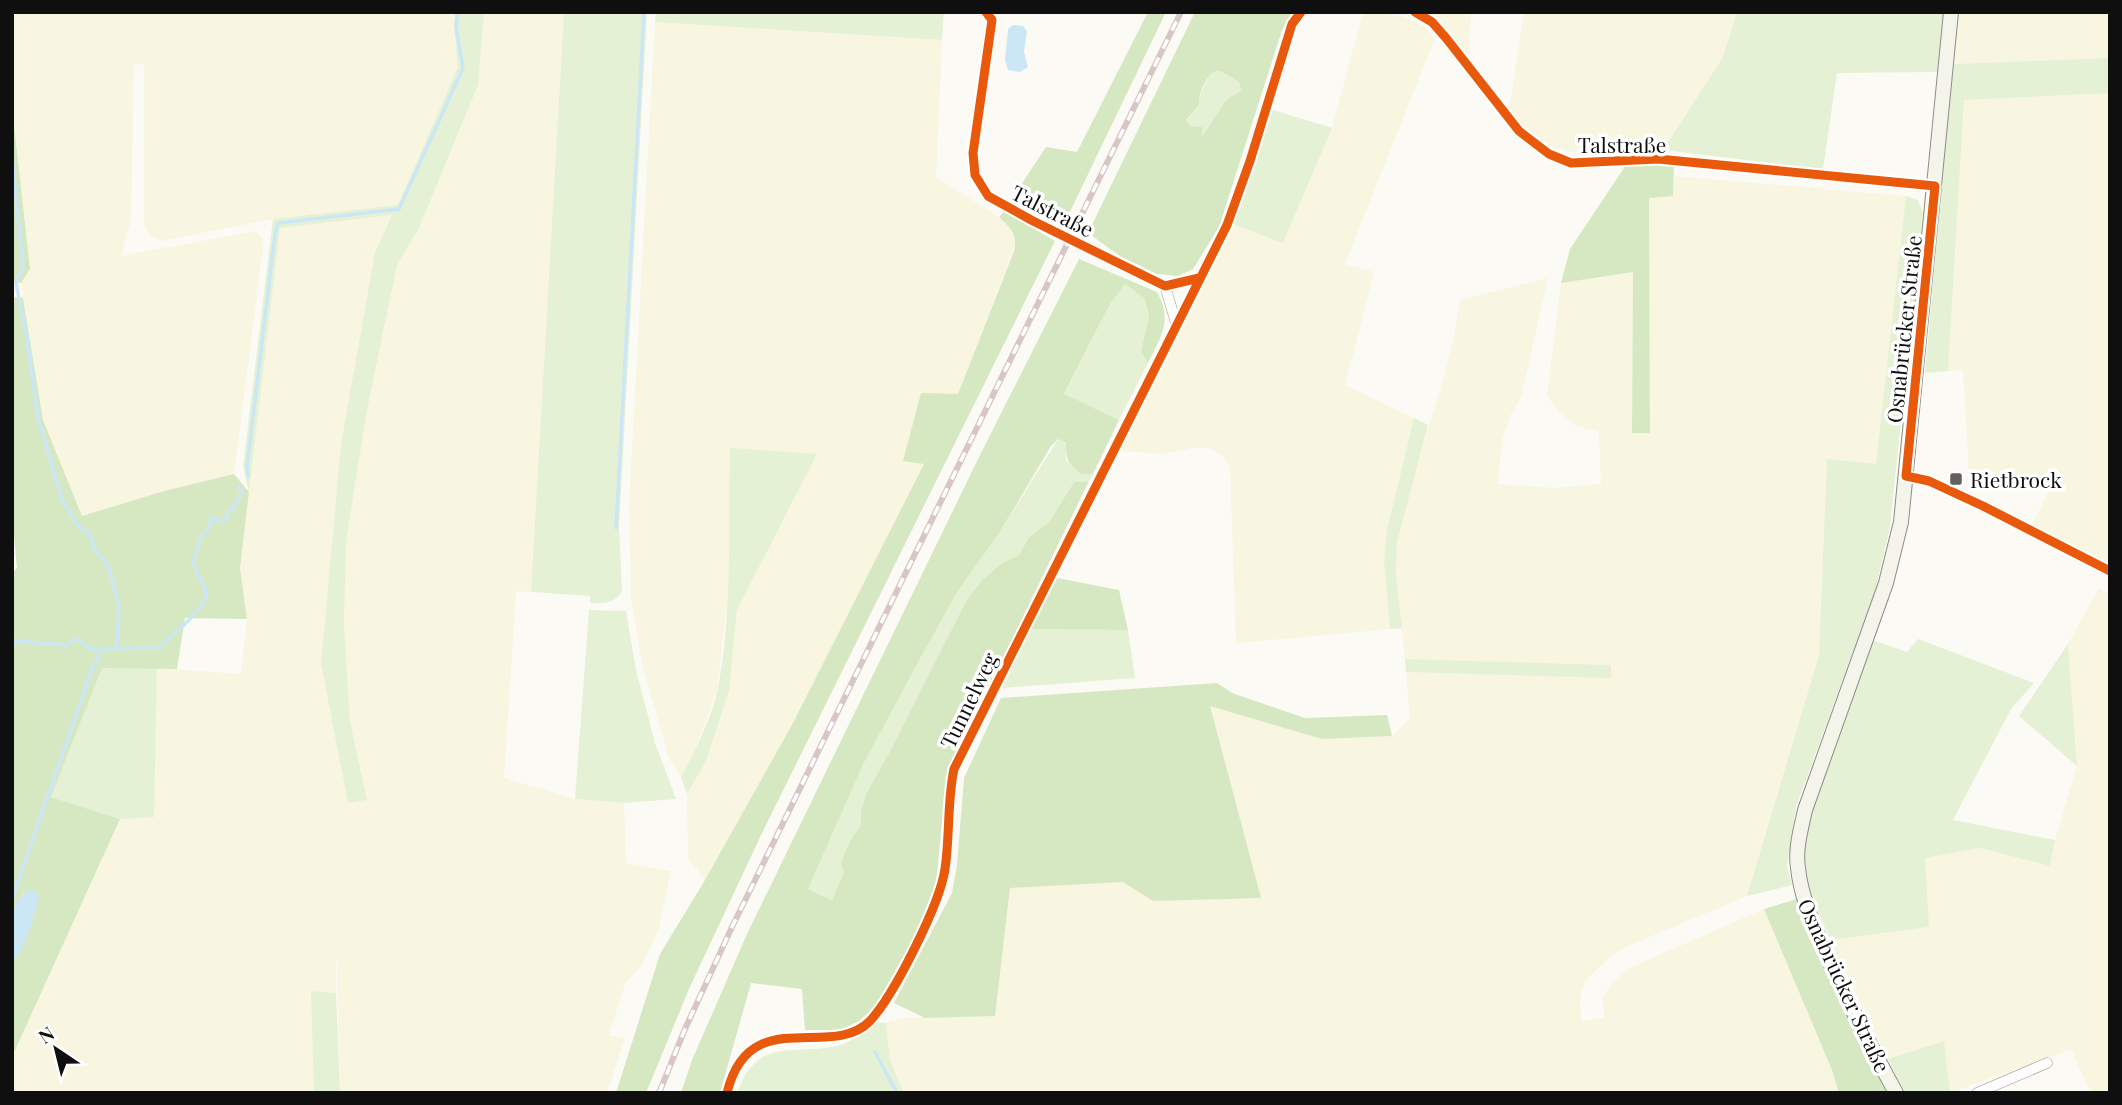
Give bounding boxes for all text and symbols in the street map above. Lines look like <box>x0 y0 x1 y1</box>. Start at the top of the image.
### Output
street label: Talstraße <box>1578 130 1666 158</box>
street label: Talstraße <box>1007 177 1099 243</box>
street label: Osnabrücker Straße <box>1879 234 1927 424</box>
place label: Rietbrock <box>1970 465 2062 493</box>
marker: Rietbrock <box>1948 471 1964 487</box>
street label: Tunnelweg <box>933 647 1003 753</box>
street label: Osnabrücker Straße <box>1792 894 1898 1076</box>
north arrow <box>21 1014 91 1084</box>
text: N <box>33 1020 59 1049</box>

